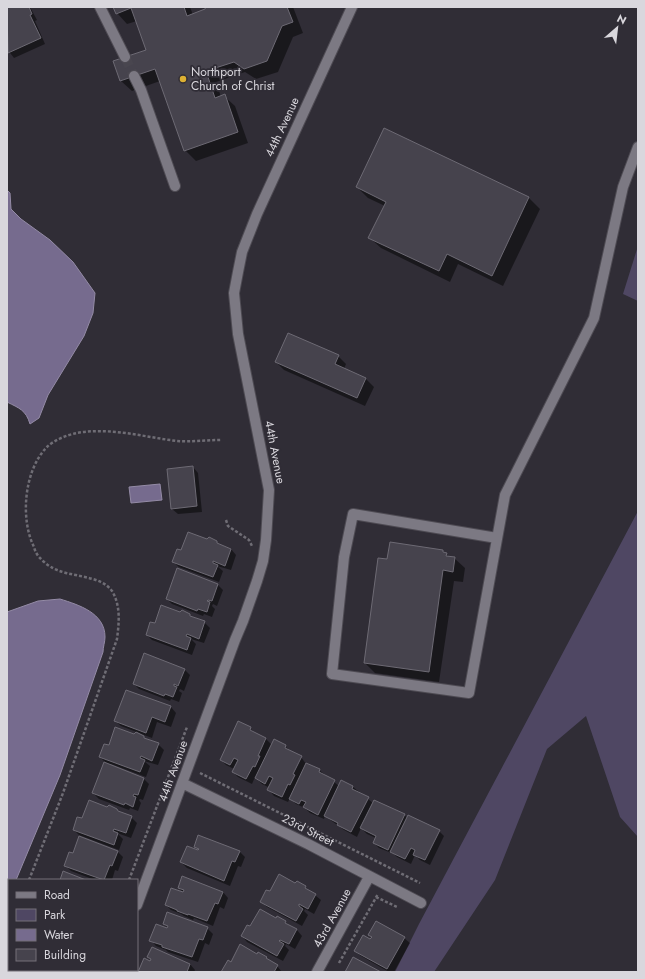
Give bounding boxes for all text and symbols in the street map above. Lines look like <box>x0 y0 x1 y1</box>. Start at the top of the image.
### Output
north arrow <box>597 8 637 48</box>
text: N <box>614 10 629 28</box>
place label: Northport Church of Christ <box>191 63 275 95</box>
marker: Northport Church of Christ <box>178 74 188 84</box>
street label: 44th Avenue <box>260 94 304 160</box>
street label: 44th Avenue <box>260 419 290 485</box>
street label: 44th Avenue <box>154 738 192 804</box>
street label: 23rd Street <box>279 809 337 851</box>
legend <box>8 879 138 971</box>
street label: 43rd Avenue <box>308 885 356 951</box>
text: Road <box>44 886 70 904</box>
text: Park <box>44 906 66 924</box>
text: Water <box>44 926 75 944</box>
text: Building <box>44 946 86 964</box>

